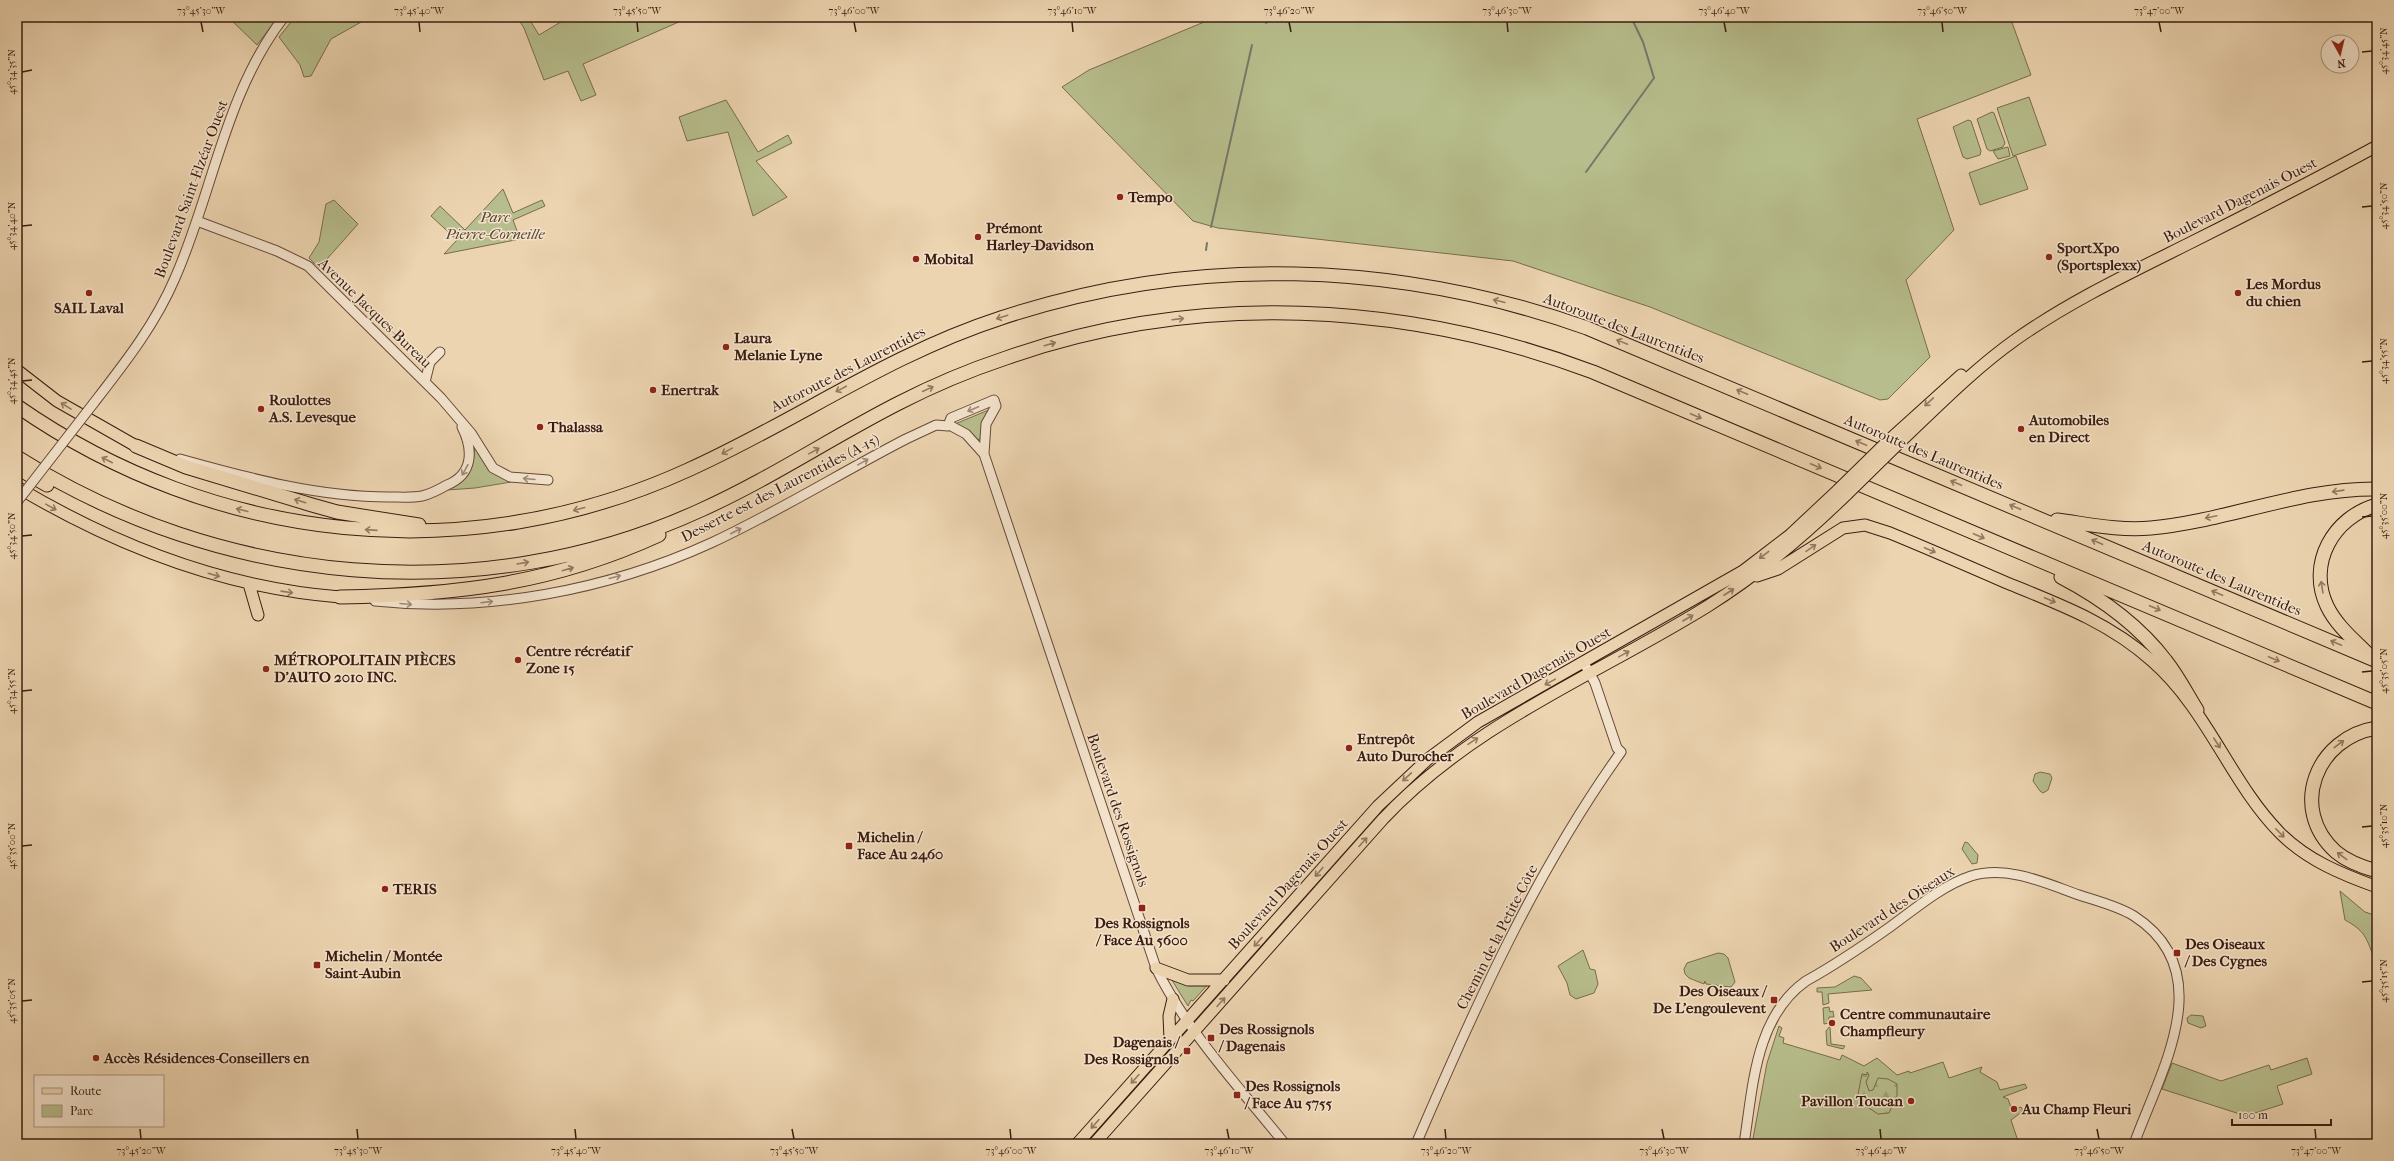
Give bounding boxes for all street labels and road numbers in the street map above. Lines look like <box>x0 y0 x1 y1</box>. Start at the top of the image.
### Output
street label: Boulevard Saint-Elzéar Ouest <box>150 97 232 281</box>
street label: Boulevard Dagenais Ouest <box>2160 153 2320 247</box>
street label: Avenue Jacques-Bureau <box>314 253 436 372</box>
street label: Autoroute des Laurentides <box>1540 289 1707 367</box>
street label: Autoroute des Laurentides <box>767 322 929 416</box>
street label: Autoroute des Laurentides <box>1841 410 2007 494</box>
street label: Desserte est des Laurentides (A-15) <box>678 430 882 546</box>
street label: Autoroute des Laurentides <box>2139 536 2305 620</box>
street label: Boulevard Dagenais Ouest <box>1458 622 1615 723</box>
street label: Boulevard des Rossignols <box>1083 731 1153 889</box>
street label: Boulevard Dagenais Ouest <box>1224 814 1352 953</box>
street label: Chemin de la Petite-Côte <box>1453 861 1542 1013</box>
street label: Boulevard des Oiseaux <box>1826 862 1958 956</box>

